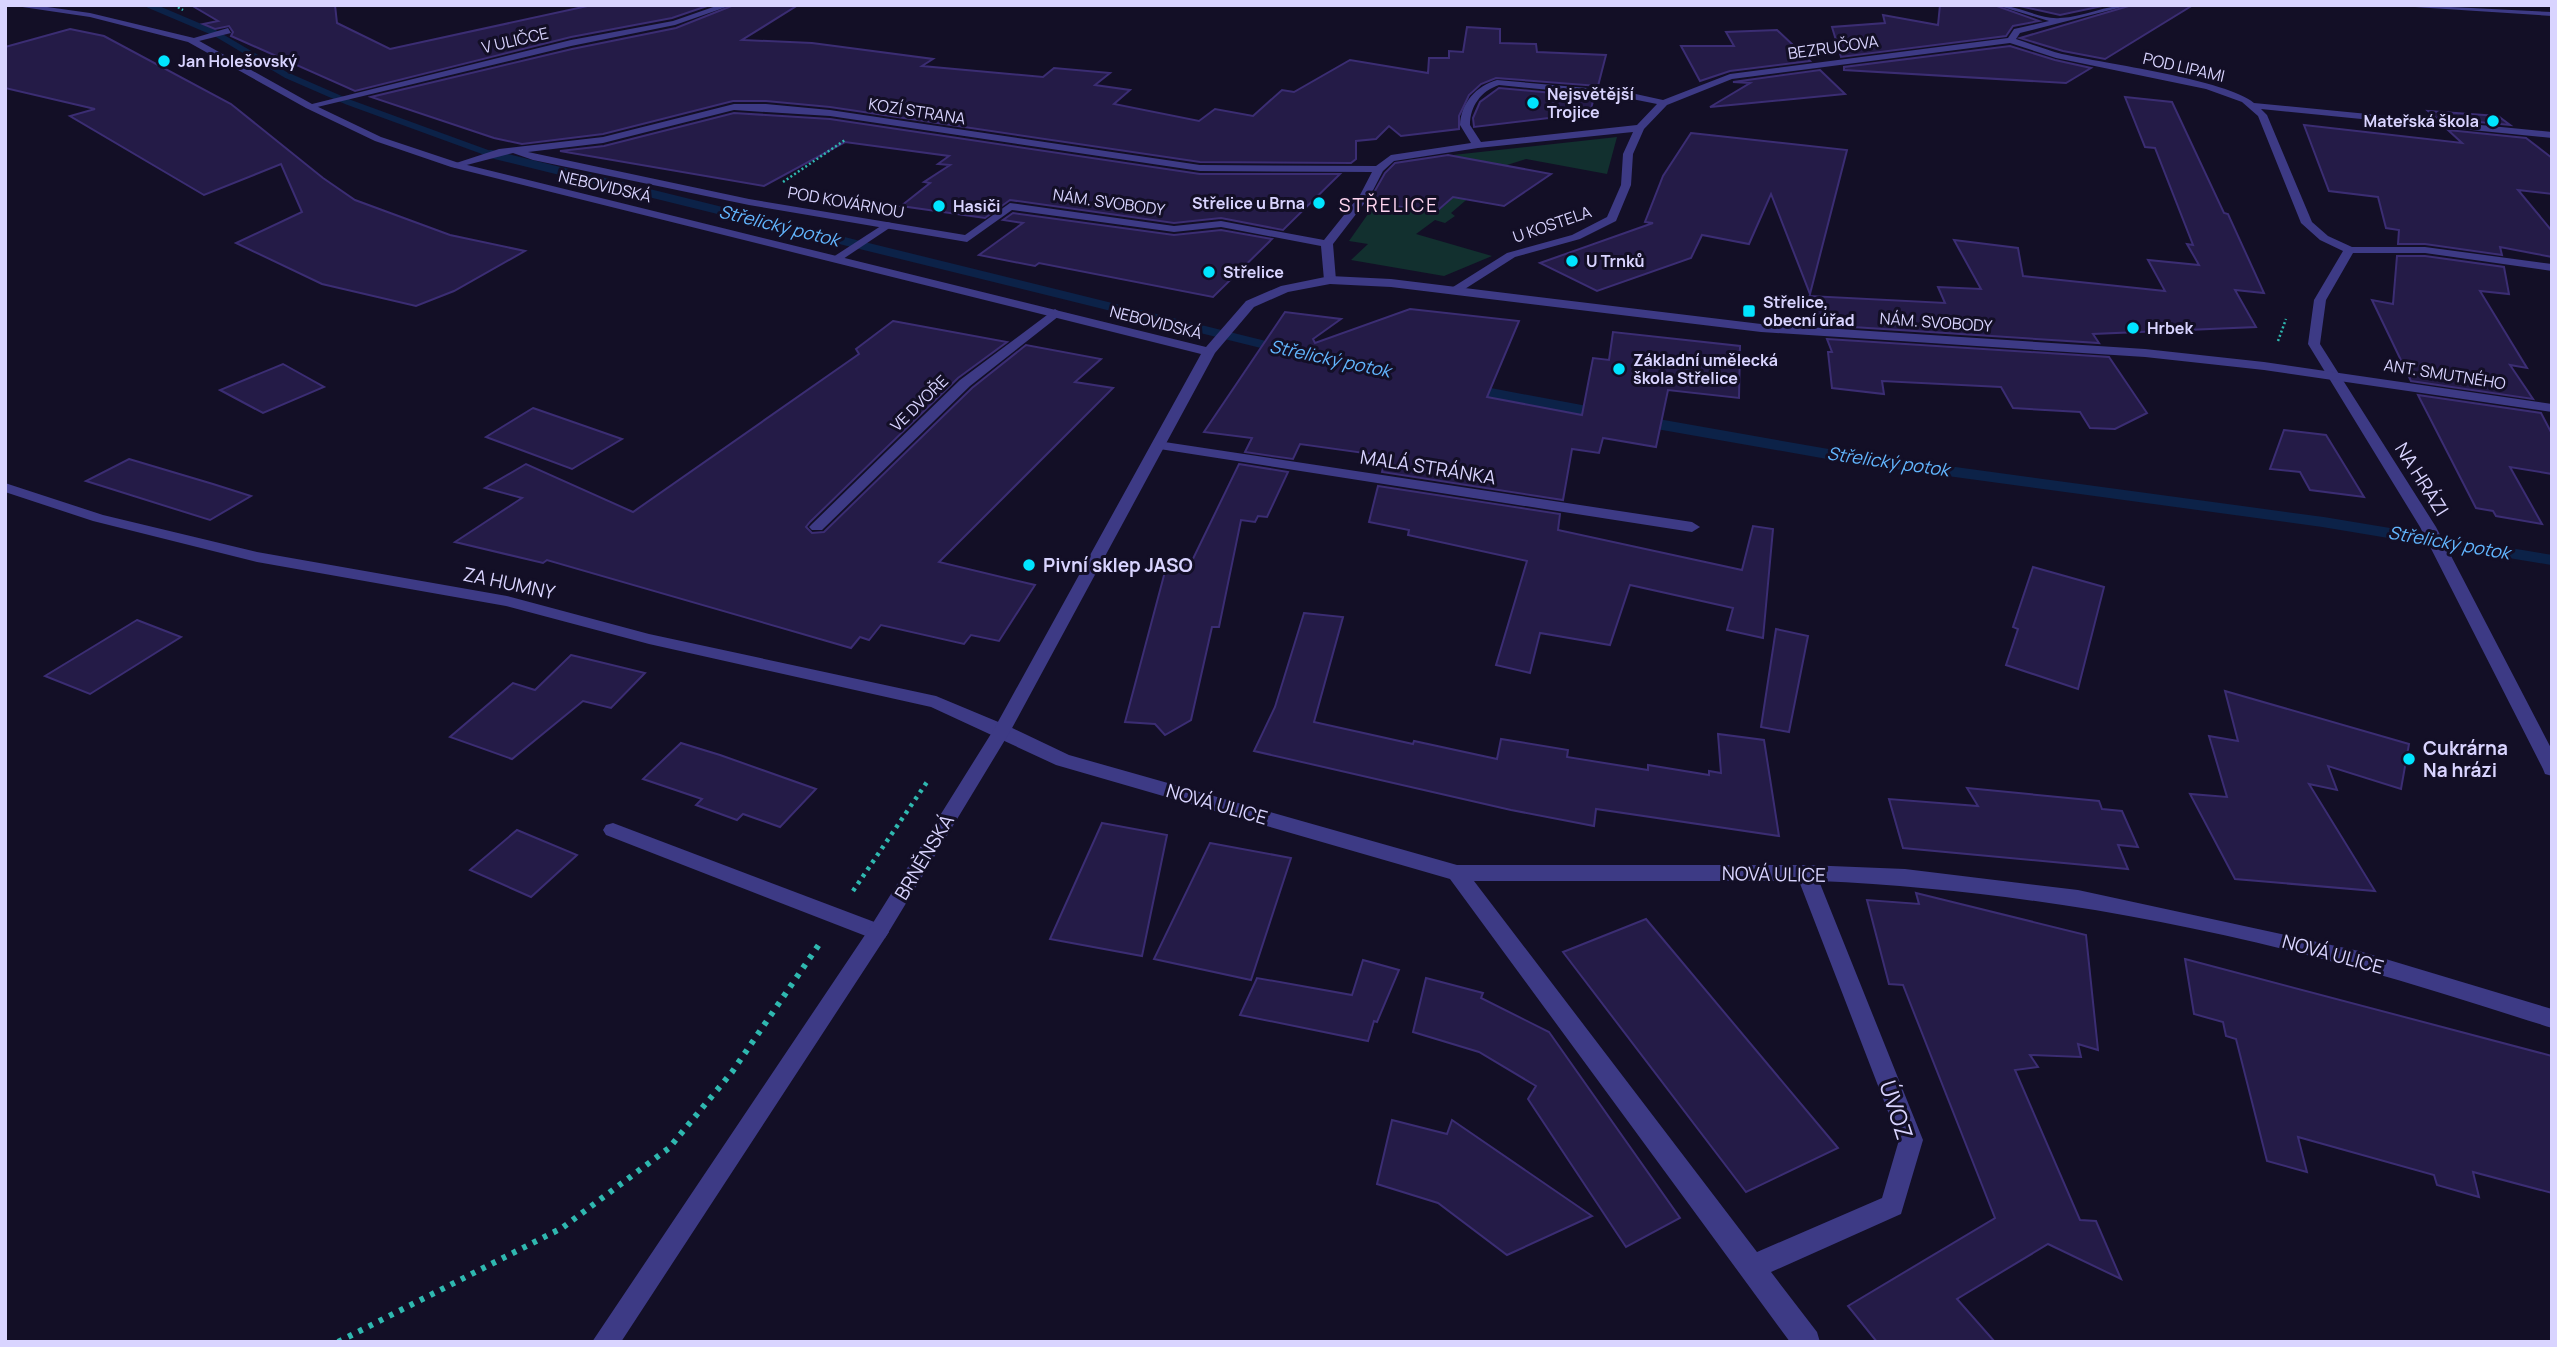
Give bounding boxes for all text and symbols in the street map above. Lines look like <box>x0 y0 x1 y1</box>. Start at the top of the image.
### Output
street label: V ULIČCE <box>479 22 551 58</box>
street label: BEZRUČOVA <box>1786 30 1880 64</box>
street label: POD LIPAMI <box>2141 47 2227 87</box>
place label: Jan Holešovský <box>178 50 297 72</box>
marker: Jan Holešovský <box>156 53 172 69</box>
place label: Nejsvětější Trojice <box>1547 83 1634 123</box>
street label: KOZÍ STRANA <box>867 92 967 130</box>
marker: Nejsvětější Trojice <box>1525 95 1541 111</box>
place label: Mateřská škola <box>2364 110 2479 132</box>
marker: Mateřská škola <box>2485 113 2501 129</box>
street label: NEBOVIDSKÁ <box>556 165 654 207</box>
street label: POD KOVÁRNOU <box>786 181 906 223</box>
street label: NÁM. SVOBODY <box>1052 183 1166 221</box>
place label: Střelice u Brna <box>1192 192 1305 214</box>
district label: STŘELICE <box>1339 192 1439 218</box>
place label: Hasiči <box>953 195 1000 217</box>
marker: Střelice u Brna <box>1311 195 1327 211</box>
water label: Střelický potok <box>717 198 845 252</box>
marker: Hasiči <box>931 198 947 214</box>
street label: U KOSTELA <box>1510 200 1594 248</box>
place label: U Trnků <box>1586 250 1645 272</box>
marker: U Trnků <box>1564 253 1580 269</box>
place label: Střelice <box>1223 261 1284 283</box>
marker: Střelice <box>1201 264 1217 280</box>
place label: Střelice, obecní úřad <box>1763 291 1855 331</box>
street label: NEBOVIDSKÁ <box>1107 300 1205 344</box>
marker: Střelice, obecní úřad <box>1741 303 1757 319</box>
street label: NÁM. SVOBODY <box>1879 307 1993 337</box>
place label: Hrbek <box>2147 317 2193 339</box>
marker: Hrbek <box>2125 320 2141 336</box>
water label: Střelický potok <box>1267 333 1396 383</box>
place label: Základní umělecká škola Střelice <box>1633 349 1778 389</box>
street label: ANT. SMUTNÉHO <box>2383 354 2508 395</box>
marker: Základní umělecká škola Střelice <box>1611 361 1627 377</box>
street label: VE DVOŘE <box>885 370 953 436</box>
street label: NA HRÁZI <box>2389 437 2455 521</box>
water label: Střelický potok <box>1825 441 1954 482</box>
street label: MALÁ STRÁNKA <box>1358 443 1498 491</box>
water label: Střelický potok <box>2386 519 2515 565</box>
place label: Pivní sklep JASO <box>1043 552 1193 578</box>
marker: Pivní sklep JASO <box>1021 557 1037 573</box>
street label: ZA HUMNY <box>461 561 558 606</box>
place label: Cukrárna Na hrázi <box>2423 735 2508 783</box>
marker: Cukrárna Na hrázi <box>2401 751 2417 767</box>
street label: NOVÁ ULICE <box>1163 777 1271 831</box>
street label: BRNĚNSKÁ <box>888 809 960 905</box>
street label: NOVÁ ULICE <box>1722 860 1826 888</box>
street label: NOVÁ ULICE <box>2279 928 2387 980</box>
street label: ÚVOZ <box>1872 1076 1921 1143</box>

